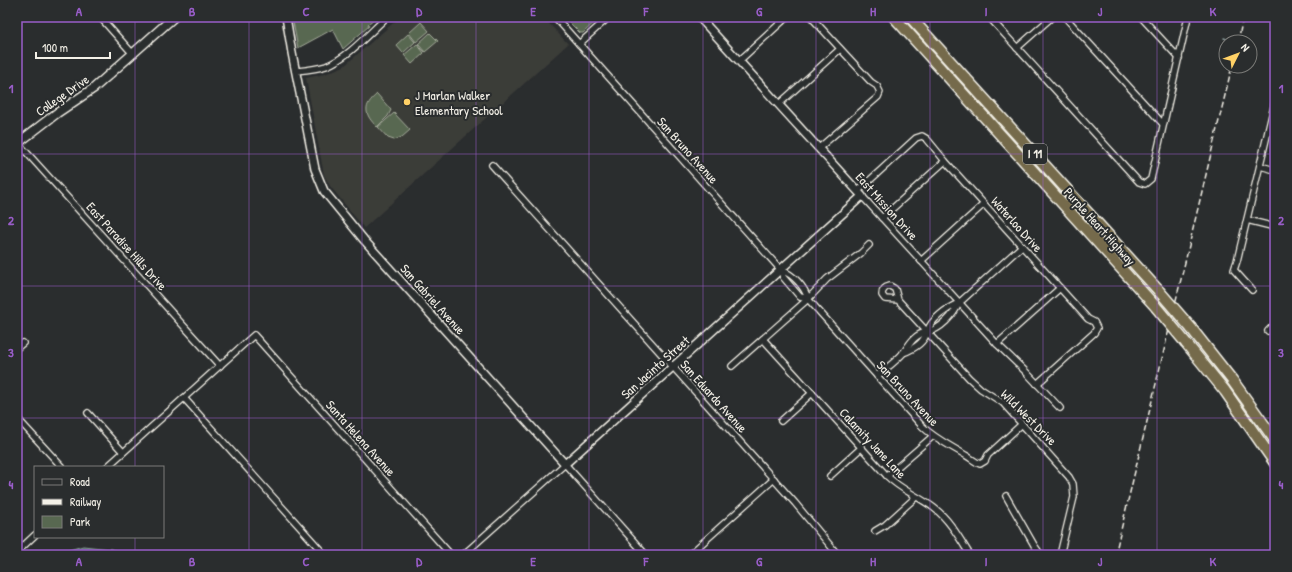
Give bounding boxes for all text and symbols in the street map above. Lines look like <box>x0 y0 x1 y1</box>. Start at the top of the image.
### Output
text: A <box>76 2 83 20</box>
text: B <box>189 2 196 20</box>
text: C <box>302 2 310 20</box>
text: D <box>416 2 423 20</box>
text: E <box>530 2 536 20</box>
text: F <box>643 2 650 20</box>
text: G <box>756 2 763 20</box>
text: H <box>870 2 876 20</box>
text: I <box>984 2 988 20</box>
text: J <box>1098 2 1103 20</box>
text: K <box>1210 2 1217 20</box>
scale bar <box>36 34 110 60</box>
north arrow <box>1218 34 1258 74</box>
text: 100 m <box>42 39 68 56</box>
text: N <box>1238 40 1253 54</box>
street label: College Drive <box>32 70 92 120</box>
text: 1 <box>9 79 14 97</box>
text: 1 <box>1279 79 1284 97</box>
place label: J Marlan Walker Elementary School <box>415 86 503 119</box>
marker: J Marlan Walker Elementary School <box>402 97 412 107</box>
street label: San Bruno Avenue <box>653 113 723 187</box>
road number: I 11 <box>1023 144 1047 164</box>
street label: East Mission Drive <box>852 168 922 244</box>
street label: Purple Heart Highway <box>1060 183 1140 269</box>
street label: Waterloo Drive <box>987 192 1047 256</box>
street label: East Paradise Hills Drive <box>83 198 171 294</box>
text: 2 <box>8 211 15 229</box>
text: 2 <box>1278 211 1285 229</box>
street label: San Gabriel Avenue <box>396 260 470 338</box>
street label: San Jacinto Street <box>617 331 694 403</box>
text: 3 <box>8 343 14 361</box>
text: 3 <box>1278 343 1284 361</box>
street label: San Eduardo Avenue <box>676 356 752 436</box>
street label: San Bruno Avenue <box>873 356 943 430</box>
street label: Wild West Drive <box>997 385 1061 449</box>
street label: Santa Helena Avenue <box>322 396 400 480</box>
street label: Calamity Jane Lane <box>836 404 910 482</box>
legend <box>34 466 164 538</box>
text: Road <box>70 473 90 490</box>
text: 4 <box>9 475 14 493</box>
text: 4 <box>1279 475 1284 493</box>
text: Railway <box>70 493 101 510</box>
text: Park <box>70 513 90 530</box>
text: A <box>76 552 83 570</box>
text: B <box>189 552 196 570</box>
text: C <box>302 552 310 570</box>
text: D <box>416 552 423 570</box>
text: E <box>530 552 536 570</box>
text: F <box>643 552 650 570</box>
text: G <box>756 552 763 570</box>
text: H <box>870 552 876 570</box>
text: I <box>984 552 988 570</box>
text: J <box>1098 552 1103 570</box>
text: K <box>1210 552 1217 570</box>

